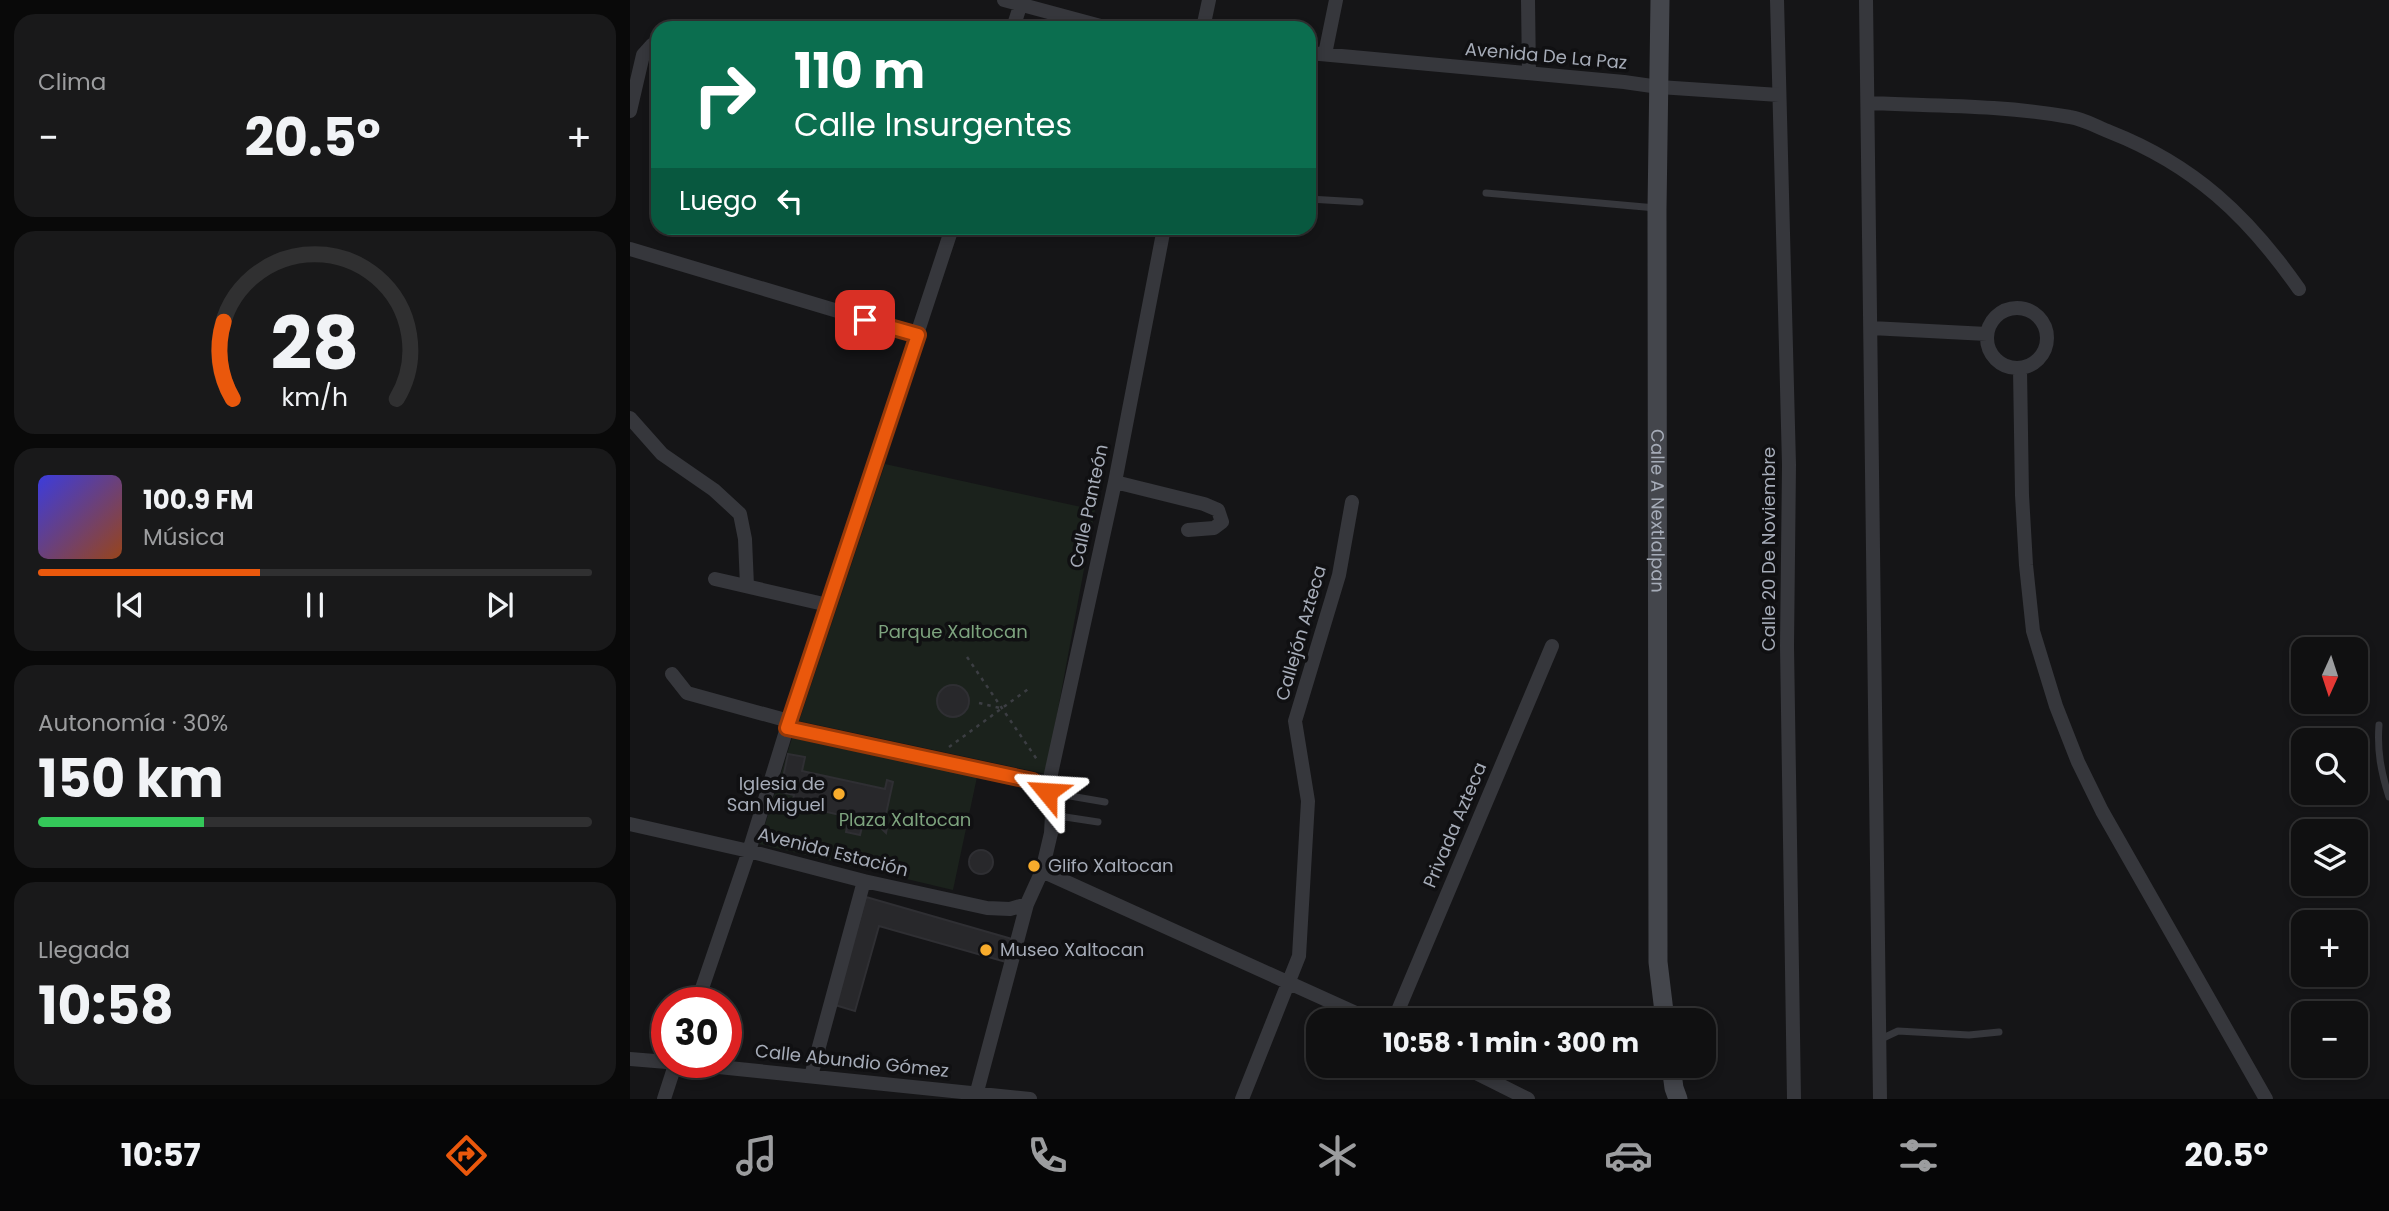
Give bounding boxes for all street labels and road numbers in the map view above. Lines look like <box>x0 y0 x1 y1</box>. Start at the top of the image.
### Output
street label: Avenida De La Paz <box>1464 36 1628 75</box>
street label: Calle A Nextlalpan <box>1645 429 1671 593</box>
street label: Calle Panteón <box>1063 442 1114 570</box>
street label: Calle 20 De Noviembre <box>1756 447 1781 651</box>
street label: Callejón Azteca <box>1269 562 1332 703</box>
street label: Privada Azteca <box>1417 758 1492 891</box>
street label: Avenida Estación <box>755 821 911 882</box>
street label: Calle Abundio Gómez <box>754 1038 950 1083</box>

